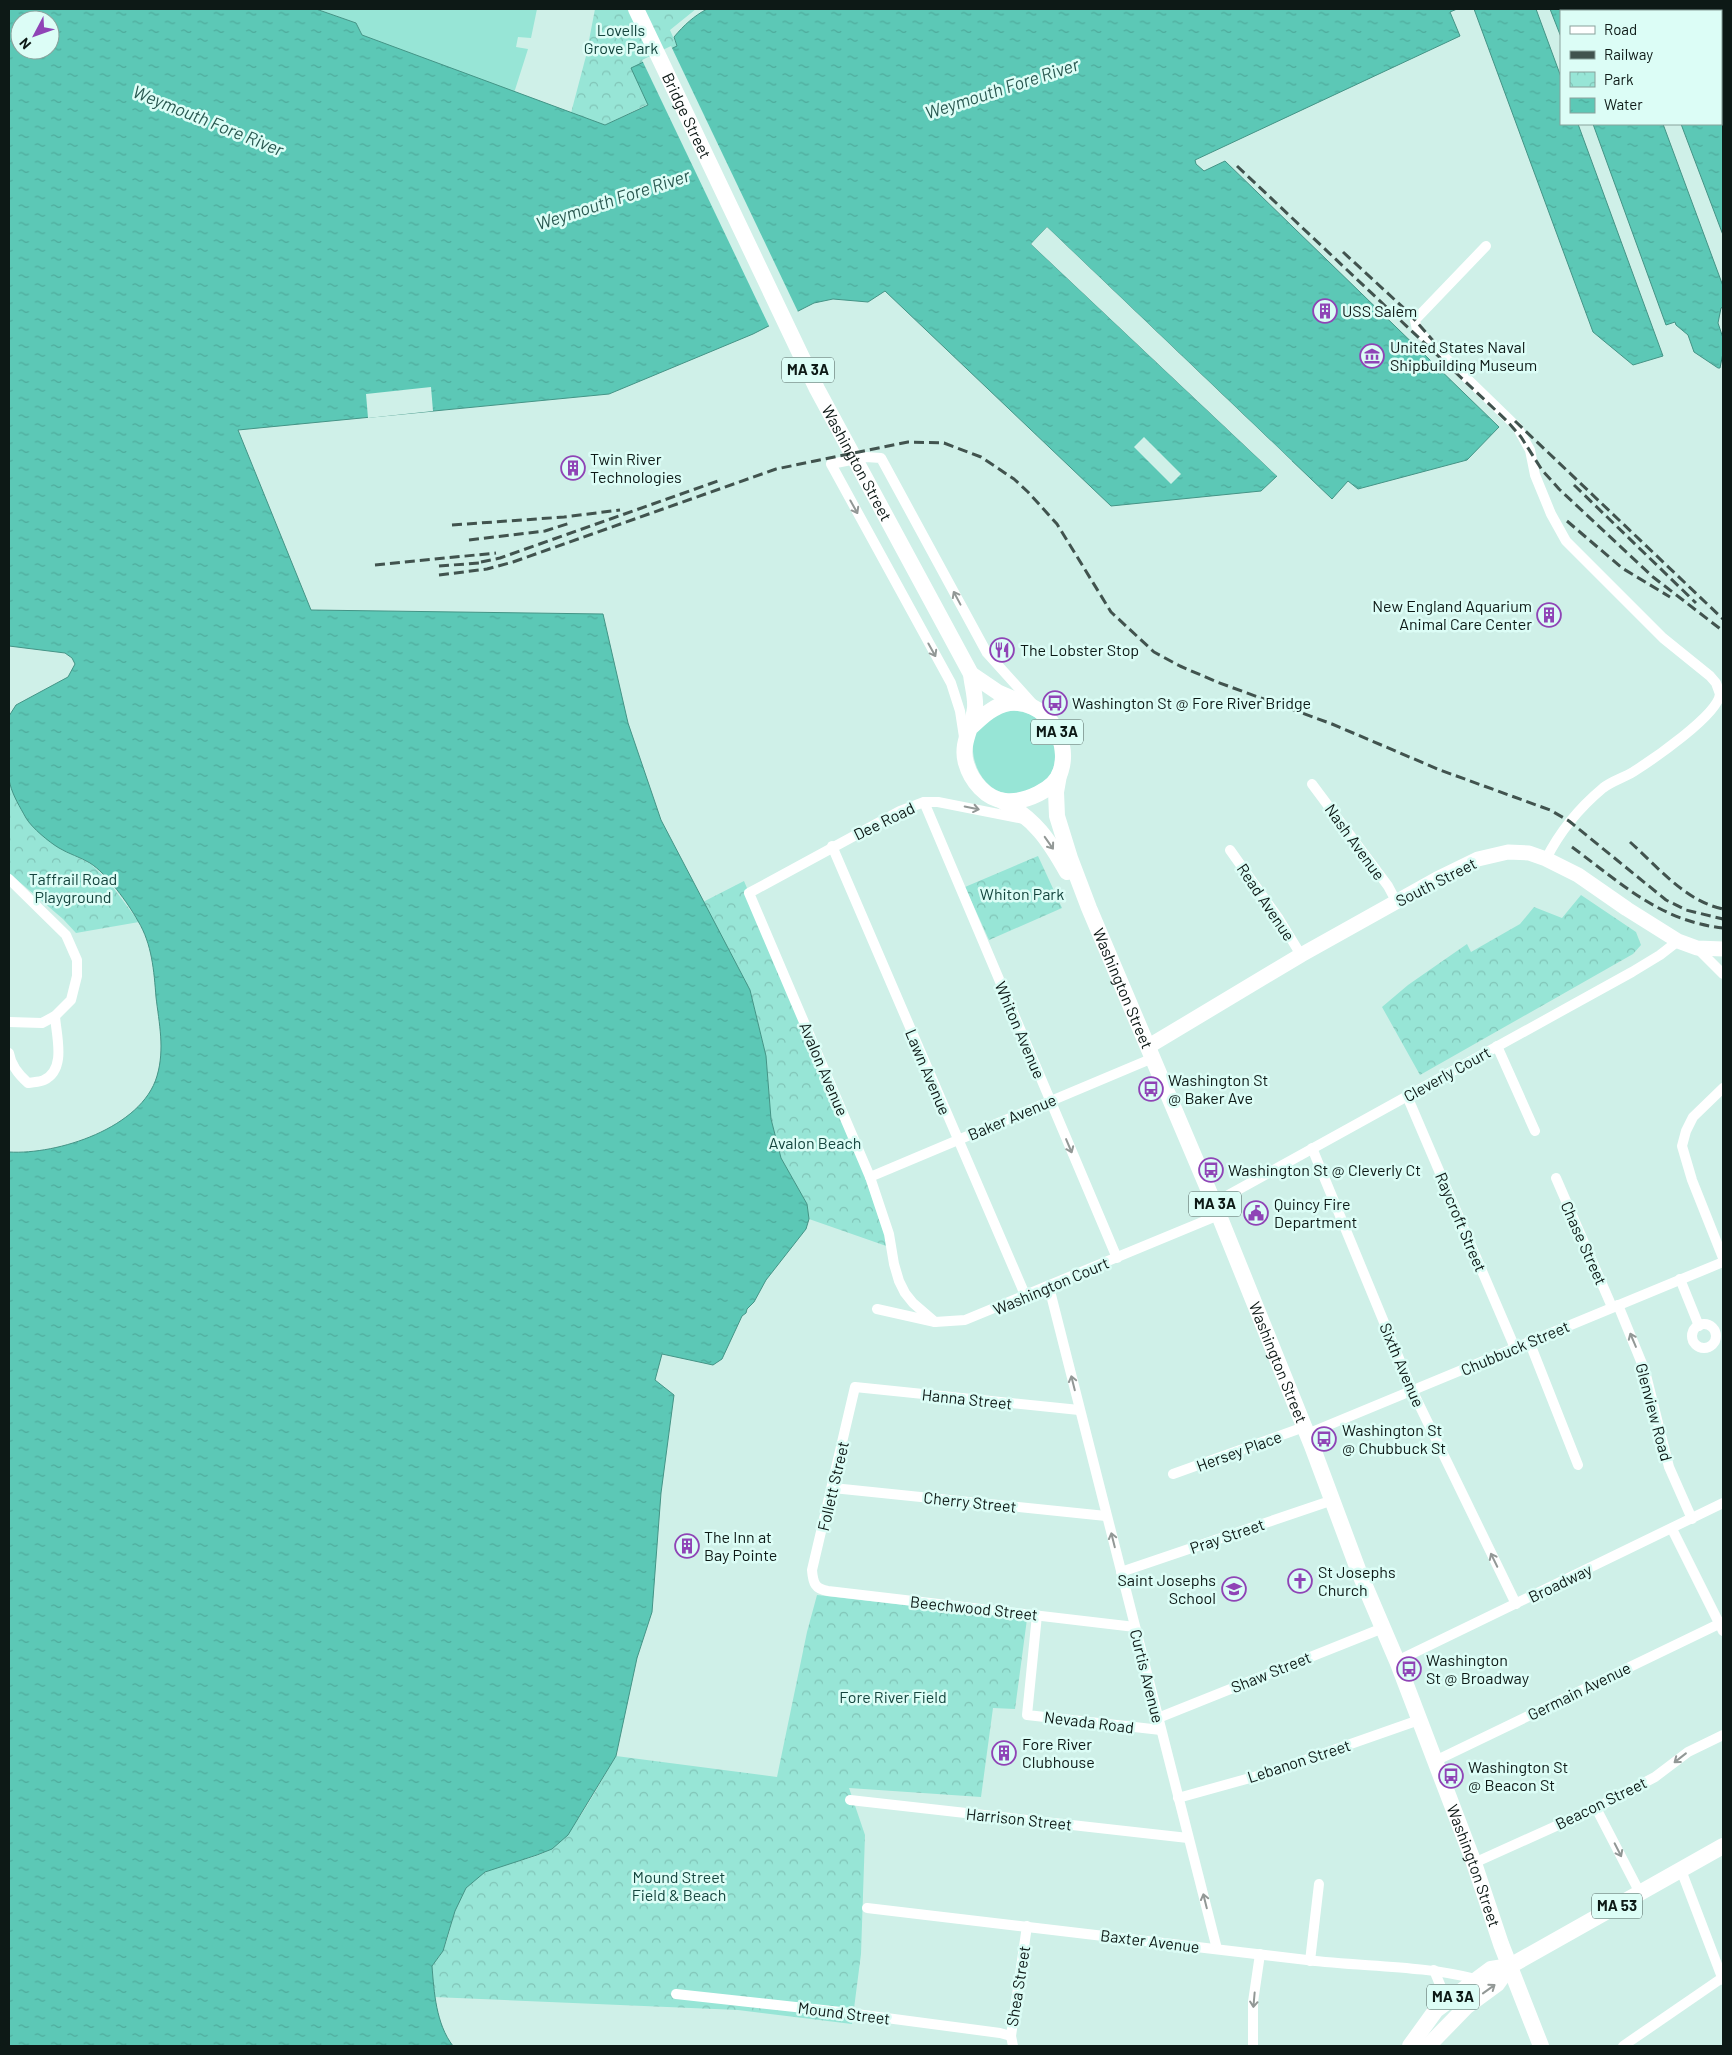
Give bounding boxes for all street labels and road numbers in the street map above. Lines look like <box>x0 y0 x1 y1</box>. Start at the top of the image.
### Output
street label: Bridge Street <box>659 69 716 161</box>
road number: MA 3A <box>782 358 834 382</box>
street label: Washington Street <box>818 402 896 524</box>
road number: MA 3A <box>1031 720 1083 744</box>
street label: Dee Road <box>850 798 917 843</box>
street label: Nash Avenue <box>1321 800 1389 883</box>
street label: South Street <box>1392 853 1479 910</box>
street label: Read Avenue <box>1234 859 1299 944</box>
street label: Washington Street <box>1090 925 1157 1051</box>
street label: Whiton Avenue <box>991 978 1049 1081</box>
street label: Avalon Avenue <box>796 1019 853 1119</box>
street label: Lawn Avenue <box>902 1026 955 1118</box>
street label: Cleverly Court <box>1400 1042 1494 1105</box>
street label: Baker Avenue <box>965 1089 1059 1144</box>
street label: Raycroft Street <box>1432 1169 1491 1274</box>
road number: MA 3A <box>1189 1192 1241 1216</box>
street label: Chase Street <box>1558 1198 1611 1288</box>
street label: Washington Court <box>990 1253 1112 1319</box>
street label: Washington Street <box>1246 1299 1312 1426</box>
street label: Chubbuck Street <box>1458 1316 1572 1379</box>
street label: Sixth Avenue <box>1376 1320 1429 1410</box>
street label: Glenview Road <box>1632 1361 1677 1463</box>
street label: Hanna Street <box>921 1384 1013 1413</box>
street label: Hersey Place <box>1194 1426 1284 1475</box>
street label: Follett Street <box>813 1439 852 1533</box>
street label: Cherry Street <box>923 1487 1017 1516</box>
street label: Pray Street <box>1187 1514 1267 1557</box>
street label: Broadway <box>1525 1559 1595 1606</box>
street label: Beechwood Street <box>909 1591 1039 1624</box>
street label: Curtis Avenue <box>1127 1627 1168 1725</box>
street label: Shaw Street <box>1228 1647 1314 1696</box>
street label: Germain Avenue <box>1524 1657 1633 1724</box>
street label: Nevada Road <box>1043 1707 1135 1736</box>
street label: Lebanon Street <box>1245 1735 1353 1786</box>
street label: Beacon Street <box>1552 1772 1650 1833</box>
street label: Washington Street <box>1443 1801 1505 1929</box>
street label: Harrison Street <box>965 1803 1073 1834</box>
road number: MA 53 <box>1592 1894 1642 1918</box>
street label: Baxter Avenue <box>1099 1925 1201 1956</box>
street label: Shea Street <box>1002 1944 1033 2028</box>
road number: MA 3A <box>1427 1984 1479 2010</box>
street label: Mound Street <box>797 1997 891 2028</box>

